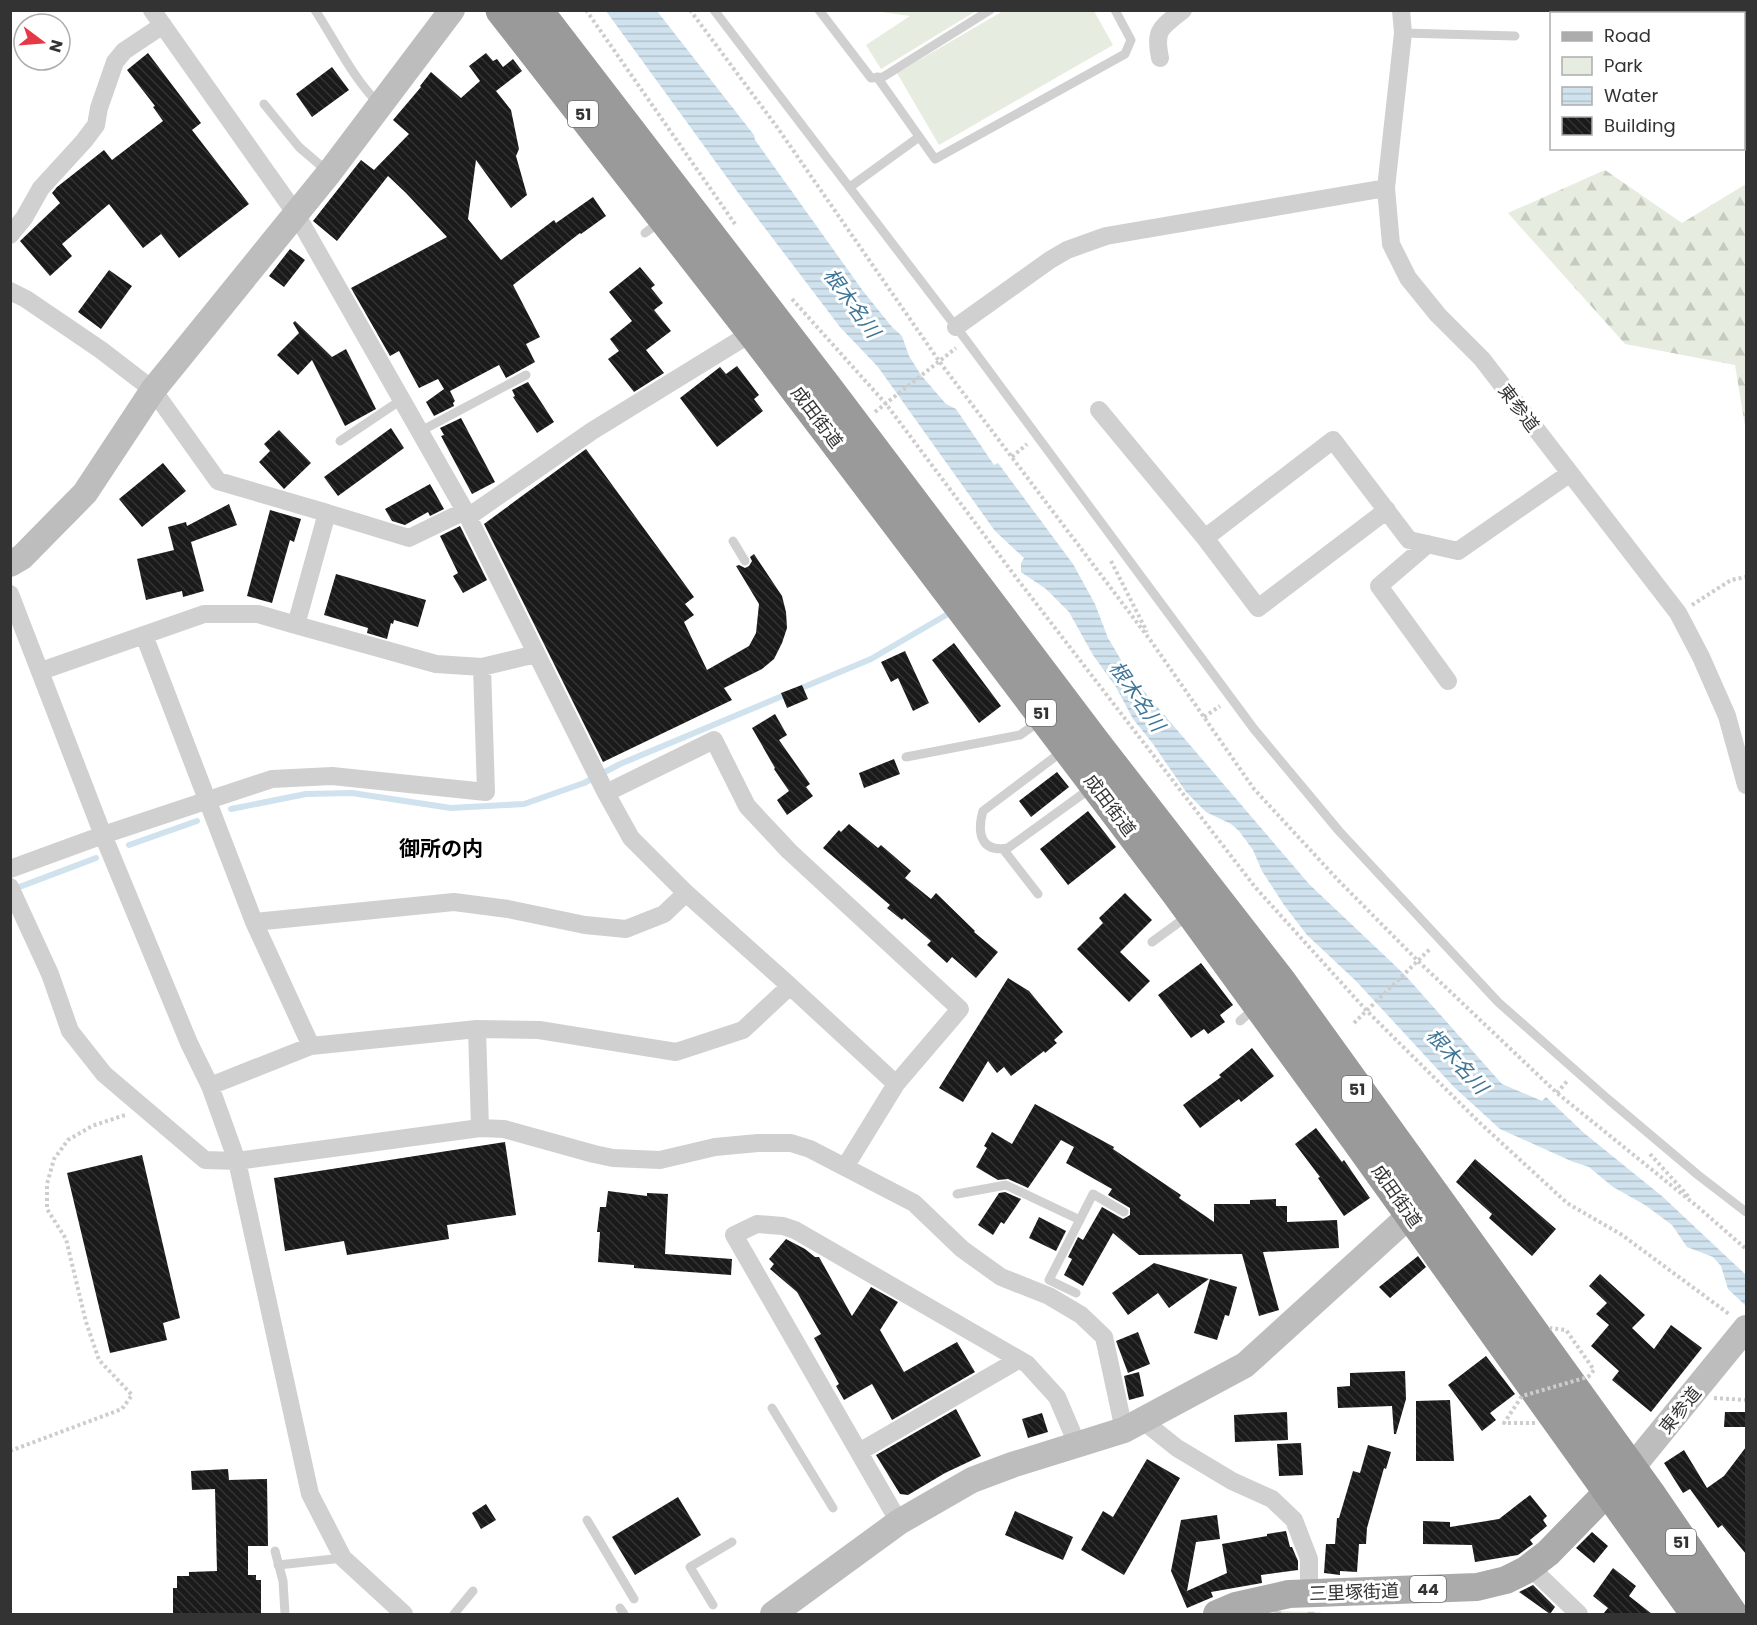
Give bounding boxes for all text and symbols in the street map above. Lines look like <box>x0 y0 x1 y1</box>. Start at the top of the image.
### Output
north arrow <box>12 12 72 72</box>
legend <box>1550 12 1745 150</box>
text: Road <box>1604 23 1651 48</box>
text: N <box>43 37 69 55</box>
text: Park <box>1604 53 1643 78</box>
text: Water <box>1604 83 1658 108</box>
road number: 51 <box>568 101 598 127</box>
text: Building <box>1604 113 1676 138</box>
water label: 根木名川 <box>817 262 888 345</box>
street label: 東参道 <box>1493 379 1545 437</box>
street label: 成田街道 <box>785 381 849 453</box>
water label: 根木名川 <box>1103 655 1173 738</box>
road number: 51 <box>1026 700 1056 726</box>
street label: 成田街道 <box>1078 769 1142 841</box>
district label: 御所の内 <box>399 834 483 863</box>
water label: 根木名川 <box>1420 1022 1496 1102</box>
road number: 51 <box>1342 1076 1372 1102</box>
street label: 成田街道 <box>1366 1159 1428 1233</box>
street label: 東参道 <box>1653 1381 1707 1439</box>
road number: 51 <box>1666 1529 1696 1555</box>
road number: 44 <box>1410 1576 1446 1602</box>
street label: 三里塚街道 <box>1309 1578 1399 1606</box>

